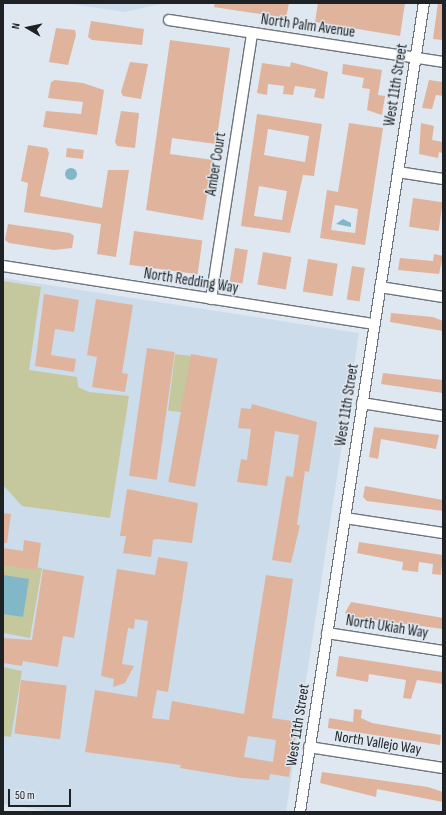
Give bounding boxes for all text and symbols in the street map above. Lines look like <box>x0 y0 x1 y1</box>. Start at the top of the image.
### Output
north arrow <box>8 8 48 48</box>
street label: North Palm Avenue <box>260 10 356 42</box>
text: N <box>9 22 23 30</box>
street label: West 11th Street <box>381 42 411 128</box>
street label: Amber Court <box>202 131 230 197</box>
street label: North Redding Way <box>142 265 240 297</box>
street label: West 11th Street <box>332 362 362 448</box>
street label: North Ukiah Way <box>345 612 429 642</box>
street label: West 11th Street <box>283 682 313 768</box>
street label: North Vallejo Way <box>333 727 423 759</box>
scale bar <box>10 781 73 807</box>
text: 50 m <box>15 788 35 803</box>

